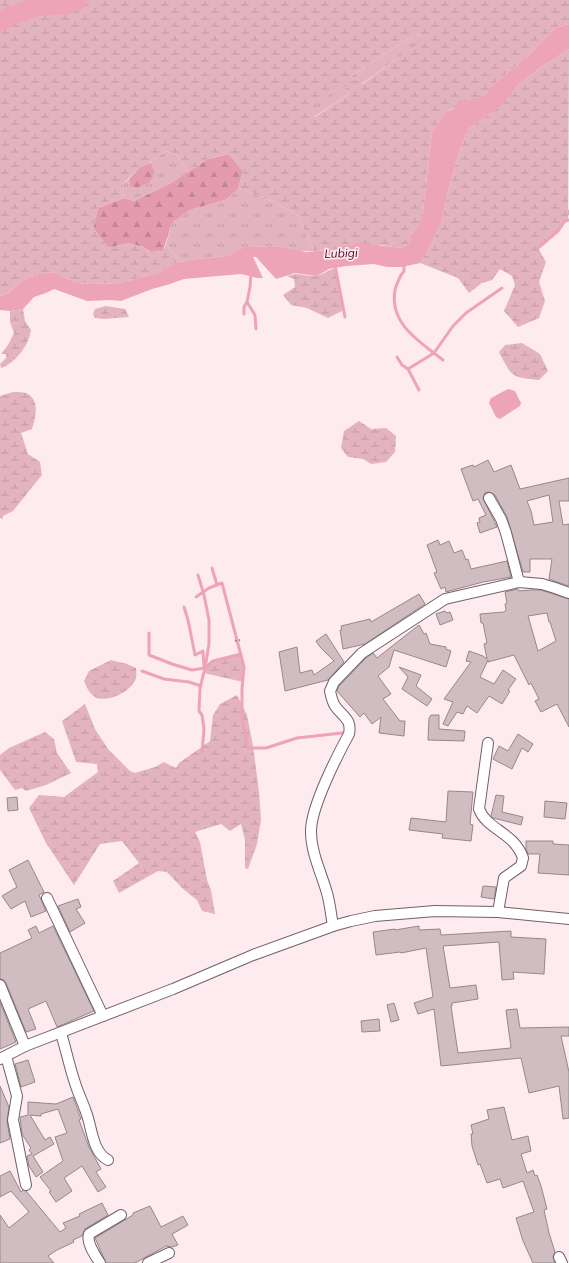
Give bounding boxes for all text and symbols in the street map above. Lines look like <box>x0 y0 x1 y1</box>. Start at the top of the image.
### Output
water label: Lubigi <box>324 245 358 261</box>

